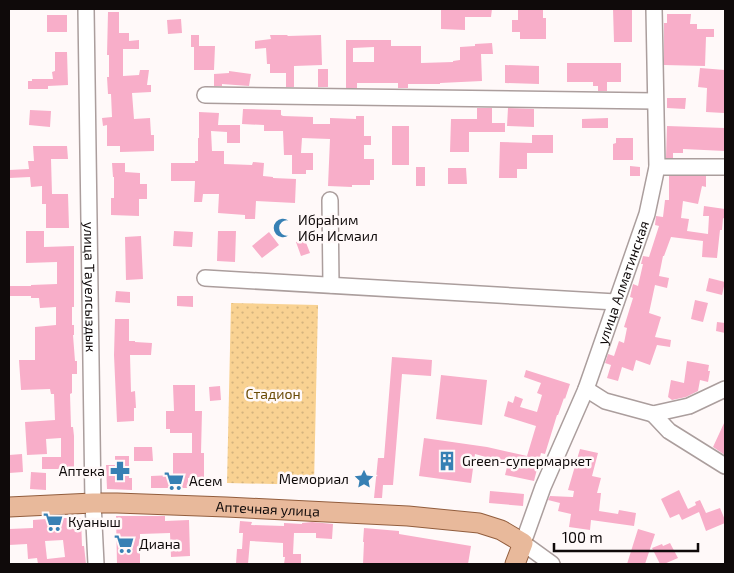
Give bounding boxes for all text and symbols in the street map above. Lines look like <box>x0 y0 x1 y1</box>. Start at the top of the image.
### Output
place label: Ибраһим Ибн Исмаил <box>298 211 378 244</box>
mosque icon: Ибраһим Ибн Исмаил <box>272 217 294 239</box>
street label: улица Алматинская <box>593 218 652 347</box>
street label: улица Тауелсыздык <box>81 222 100 353</box>
park label: Стадион <box>245 385 301 402</box>
building icon: Green-супермаркет <box>436 450 458 472</box>
place label: Green-супермаркет <box>462 452 592 469</box>
pharmacy icon: Аптека <box>109 460 131 482</box>
place label: Аптека <box>59 462 105 479</box>
place icon: Мемориал <box>353 468 375 490</box>
supermarket icon: Асем <box>163 470 185 492</box>
place label: Мемориал <box>279 470 349 487</box>
place label: Асем <box>189 472 222 489</box>
street label: Аптечная улица <box>215 498 320 520</box>
supermarket icon: Куаныш <box>42 511 64 533</box>
place label: Куаныш <box>68 513 121 530</box>
scale bar <box>554 520 698 552</box>
text: 100 m <box>562 528 603 546</box>
supermarket icon: Диана <box>113 533 135 555</box>
place label: Диана <box>139 535 181 552</box>

